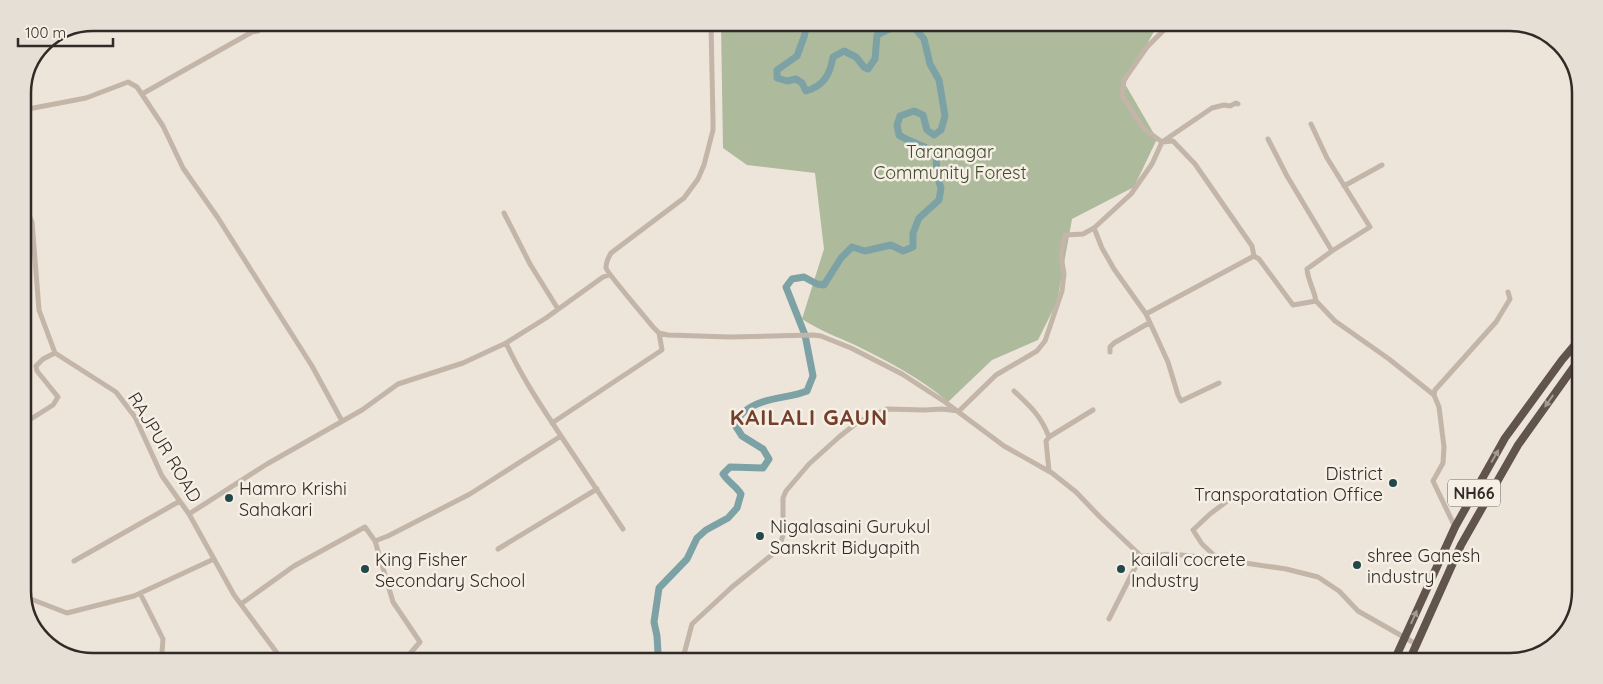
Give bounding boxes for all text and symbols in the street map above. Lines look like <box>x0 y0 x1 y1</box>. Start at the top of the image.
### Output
scale bar <box>18 15 112 47</box>
text: 100 m <box>25 23 66 42</box>
park label: Taranagar Community Forest <box>873 140 1027 184</box>
street label: RAJPUR ROAD <box>123 388 207 506</box>
one-way arrow <box>1544 394 1554 408</box>
district label: KAILALI GAUN <box>730 403 888 431</box>
one-way arrow <box>1491 448 1499 463</box>
place label: District Transporatation Office <box>1194 462 1383 506</box>
place label: Hamro Krishi Sahakari <box>239 477 347 521</box>
marker: District Transporatation Office <box>1387 477 1399 489</box>
road number: NH66 <box>1448 479 1500 506</box>
marker: Hamro Krishi Sahakari <box>223 492 235 504</box>
place label: Nigalasaini Gurukul Sanskrit Bidyapith <box>770 515 930 559</box>
marker: Nigalasaini Gurukul Sanskrit Bidyapith <box>754 530 766 542</box>
place label: shree Ganesh industry <box>1367 544 1480 588</box>
place label: King Fisher Secondary School <box>375 548 525 592</box>
place label: kailali cocrete Industry <box>1131 548 1246 592</box>
marker: shree Ganesh industry <box>1351 559 1363 571</box>
marker: King Fisher Secondary School <box>359 563 371 575</box>
marker: kailali cocrete Industry <box>1115 563 1127 575</box>
one-way arrow <box>1411 610 1419 624</box>

